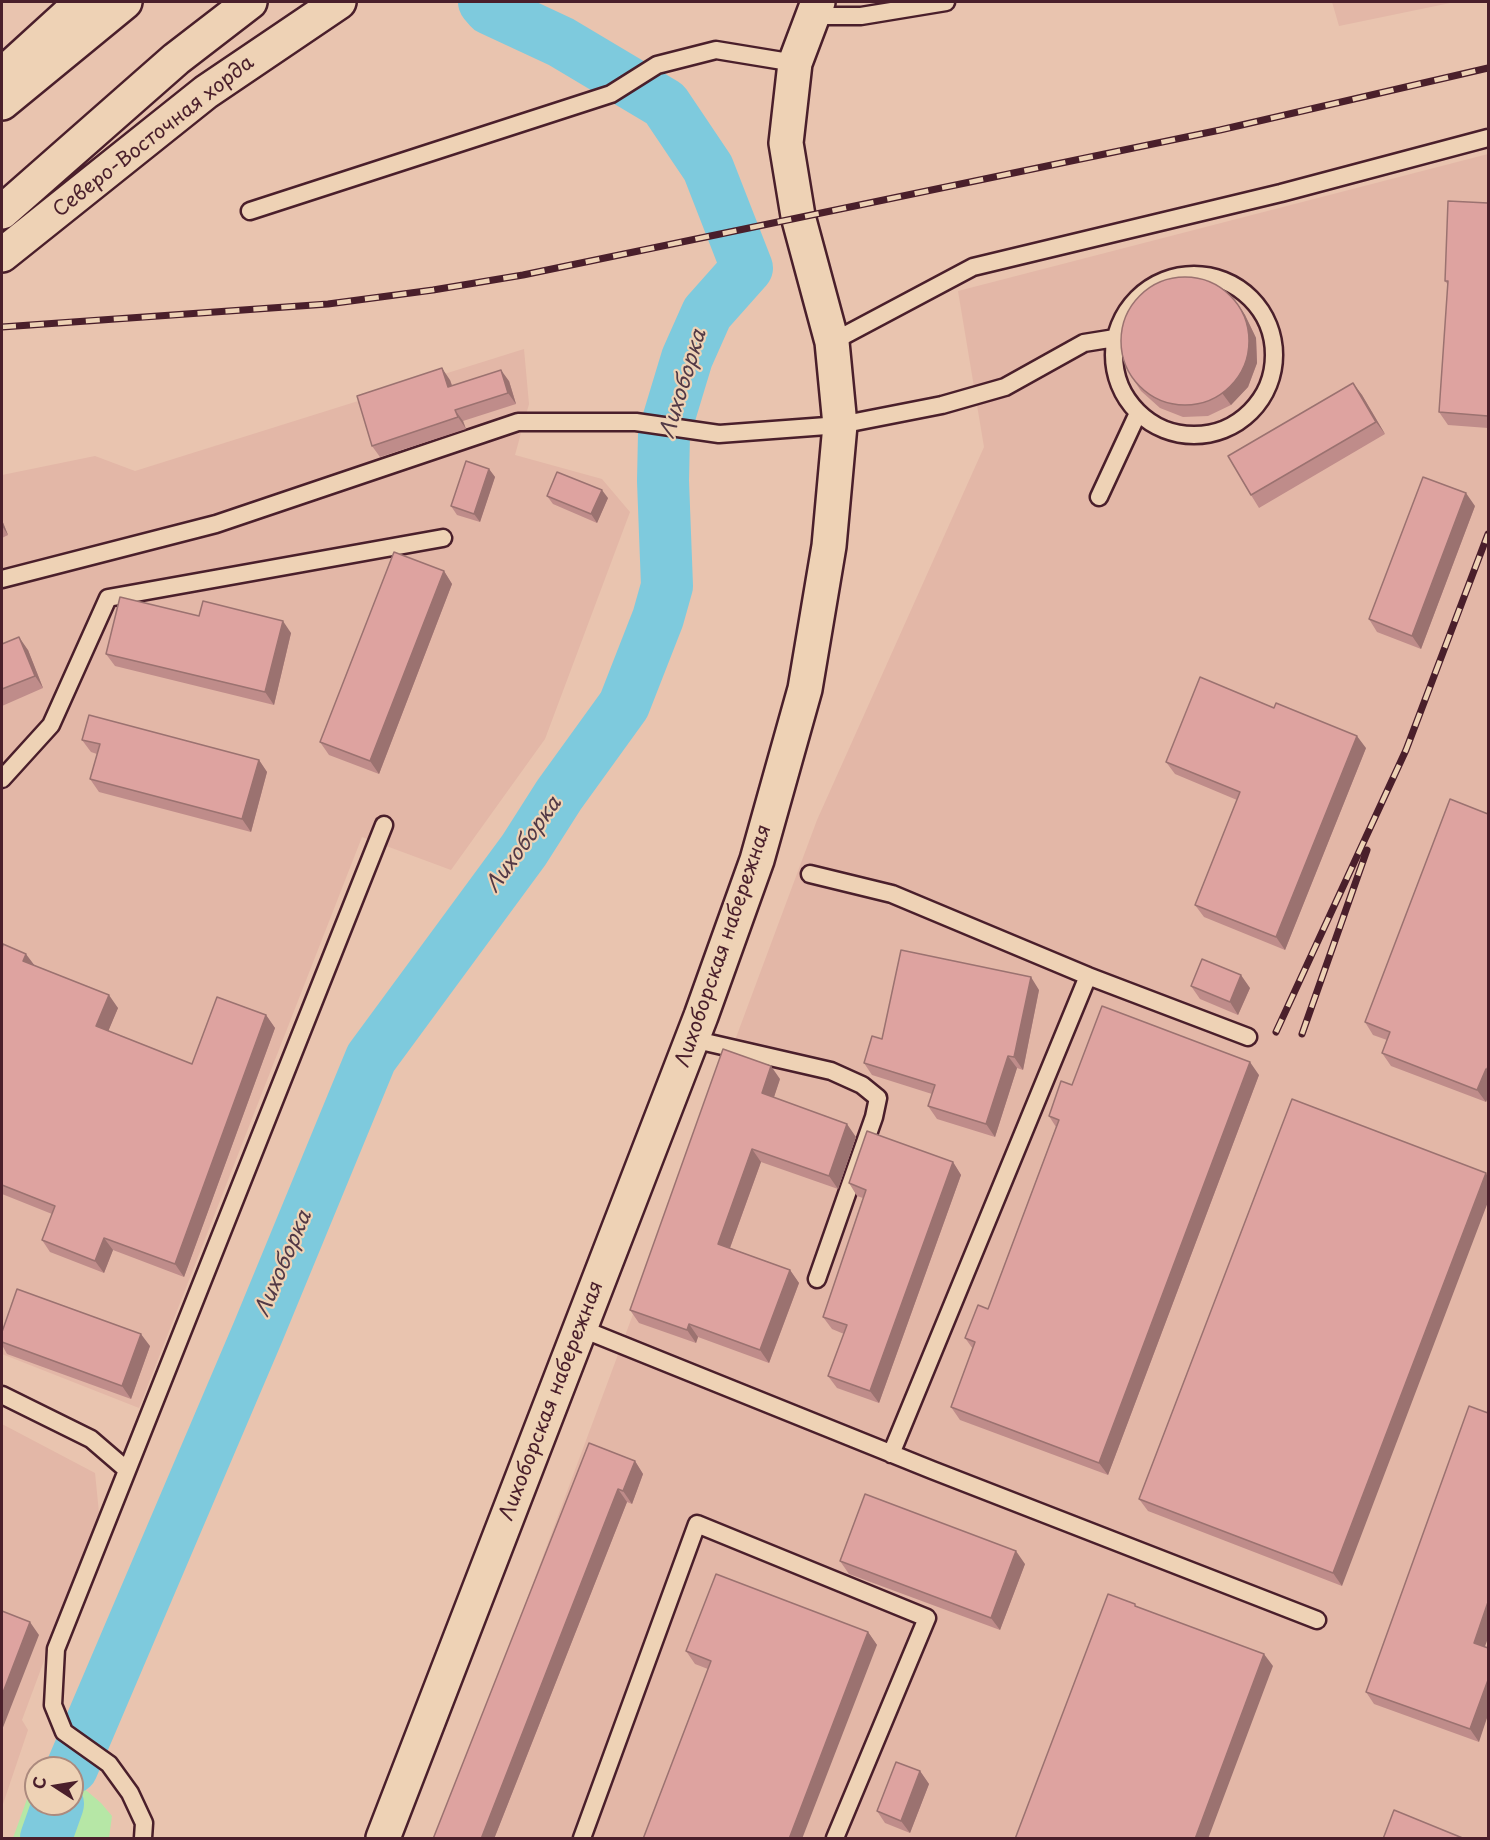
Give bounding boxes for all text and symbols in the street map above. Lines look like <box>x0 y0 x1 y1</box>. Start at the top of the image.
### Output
street label: Северо-Восточная хорда <box>49 51 259 223</box>
water label: Лихоборка <box>656 327 712 441</box>
water label: Лихоборка <box>481 792 567 898</box>
street label: Лихоборская набережная <box>671 822 777 1070</box>
water label: Лихоборка <box>250 1207 318 1321</box>
street label: Лихоборская набережная <box>495 1278 609 1524</box>
north arrow <box>24 1756 84 1816</box>
text: С <box>25 1774 51 1791</box>

